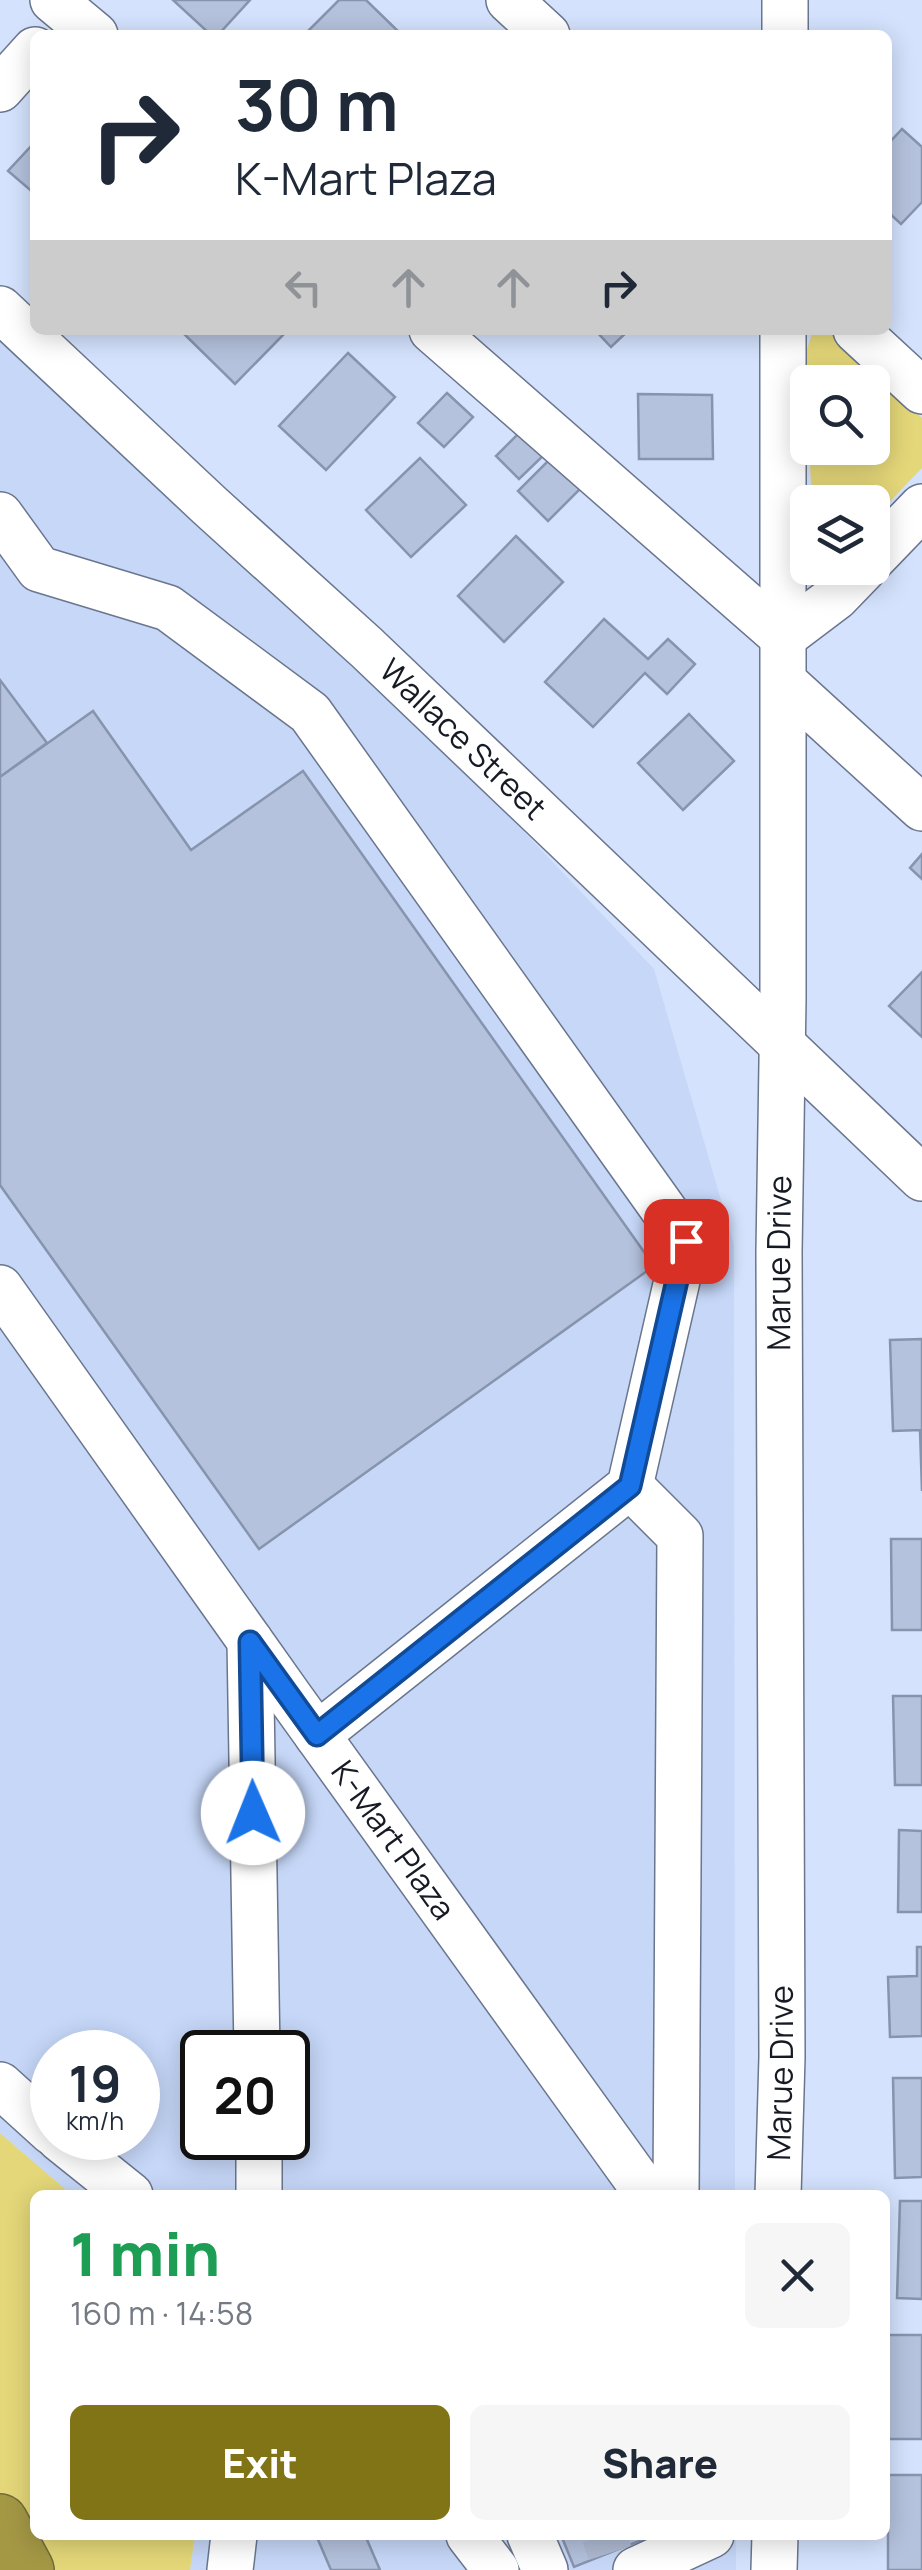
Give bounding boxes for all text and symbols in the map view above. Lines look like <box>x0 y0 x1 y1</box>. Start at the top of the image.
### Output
text: 30 m <box>235 56 399 152</box>
icon: right <box>70 70 200 200</box>
text: K-Mart Plaza <box>235 147 497 209</box>
icon: left <box>276 260 331 315</box>
icon: ahead <box>381 260 436 315</box>
icon: ahead <box>486 260 541 315</box>
icon: right <box>591 260 646 315</box>
map controls <box>790 365 890 585</box>
button: search <box>790 365 890 465</box>
button: layers <box>790 485 890 585</box>
street label: Wallace Street <box>370 648 557 829</box>
street label: Marue Drive <box>756 1175 801 1351</box>
pin <box>644 1199 729 1284</box>
icon: arrive <box>659 1214 714 1269</box>
street label: K-Mart Plaza <box>322 1751 466 1928</box>
position arrow <box>201 1761 305 1865</box>
street label: Marue Drive <box>756 1985 803 2161</box>
speed limit sign: 20 <box>180 2030 310 2160</box>
text: 19 <box>69 2049 121 2117</box>
text: km/h <box>66 2103 124 2138</box>
text: 1 min <box>70 2212 220 2294</box>
button: close <box>745 2223 850 2328</box>
text: 160 m · 14:58 <box>70 2291 253 2335</box>
button: Exit <box>70 2405 450 2520</box>
button: Share <box>470 2405 850 2520</box>

